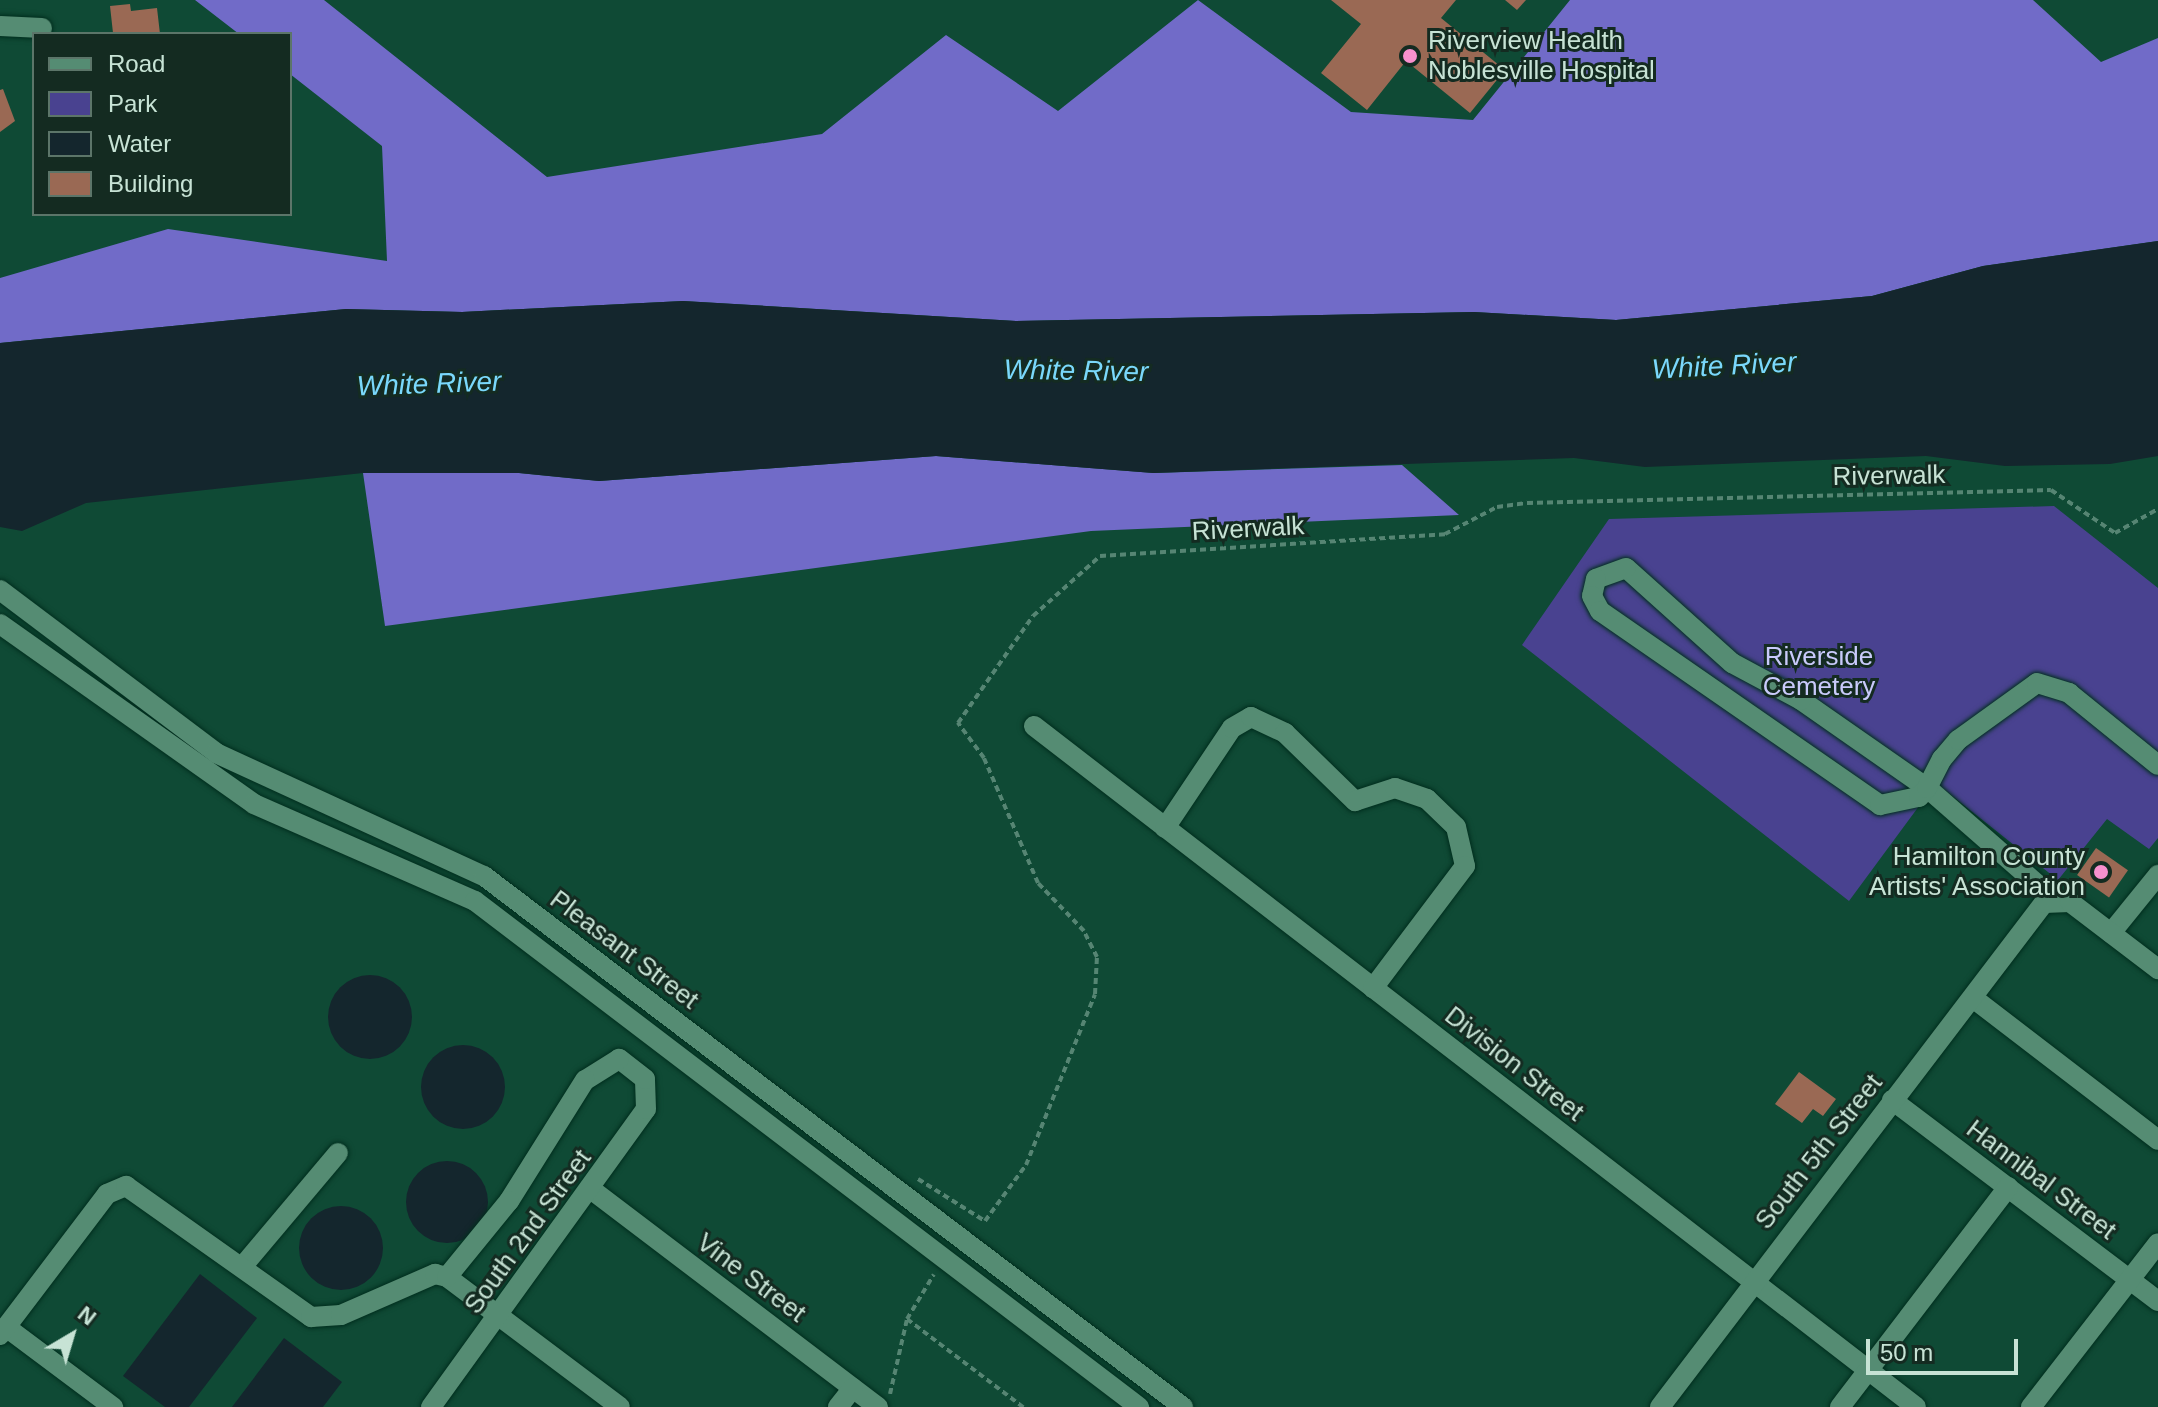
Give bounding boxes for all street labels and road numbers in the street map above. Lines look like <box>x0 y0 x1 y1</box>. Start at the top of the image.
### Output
street label: Riverwalk <box>1832 459 1946 493</box>
street label: Riverwalk <box>1191 510 1305 548</box>
street label: Pleasant Street <box>544 884 704 1016</box>
street label: Division Street <box>1438 1000 1590 1128</box>
street label: South 5th Street <box>1749 1068 1889 1236</box>
street label: Hannibal Street <box>1960 1114 2122 1246</box>
street label: South 2nd Street <box>458 1144 598 1320</box>
street label: Vine Street <box>690 1227 812 1329</box>

